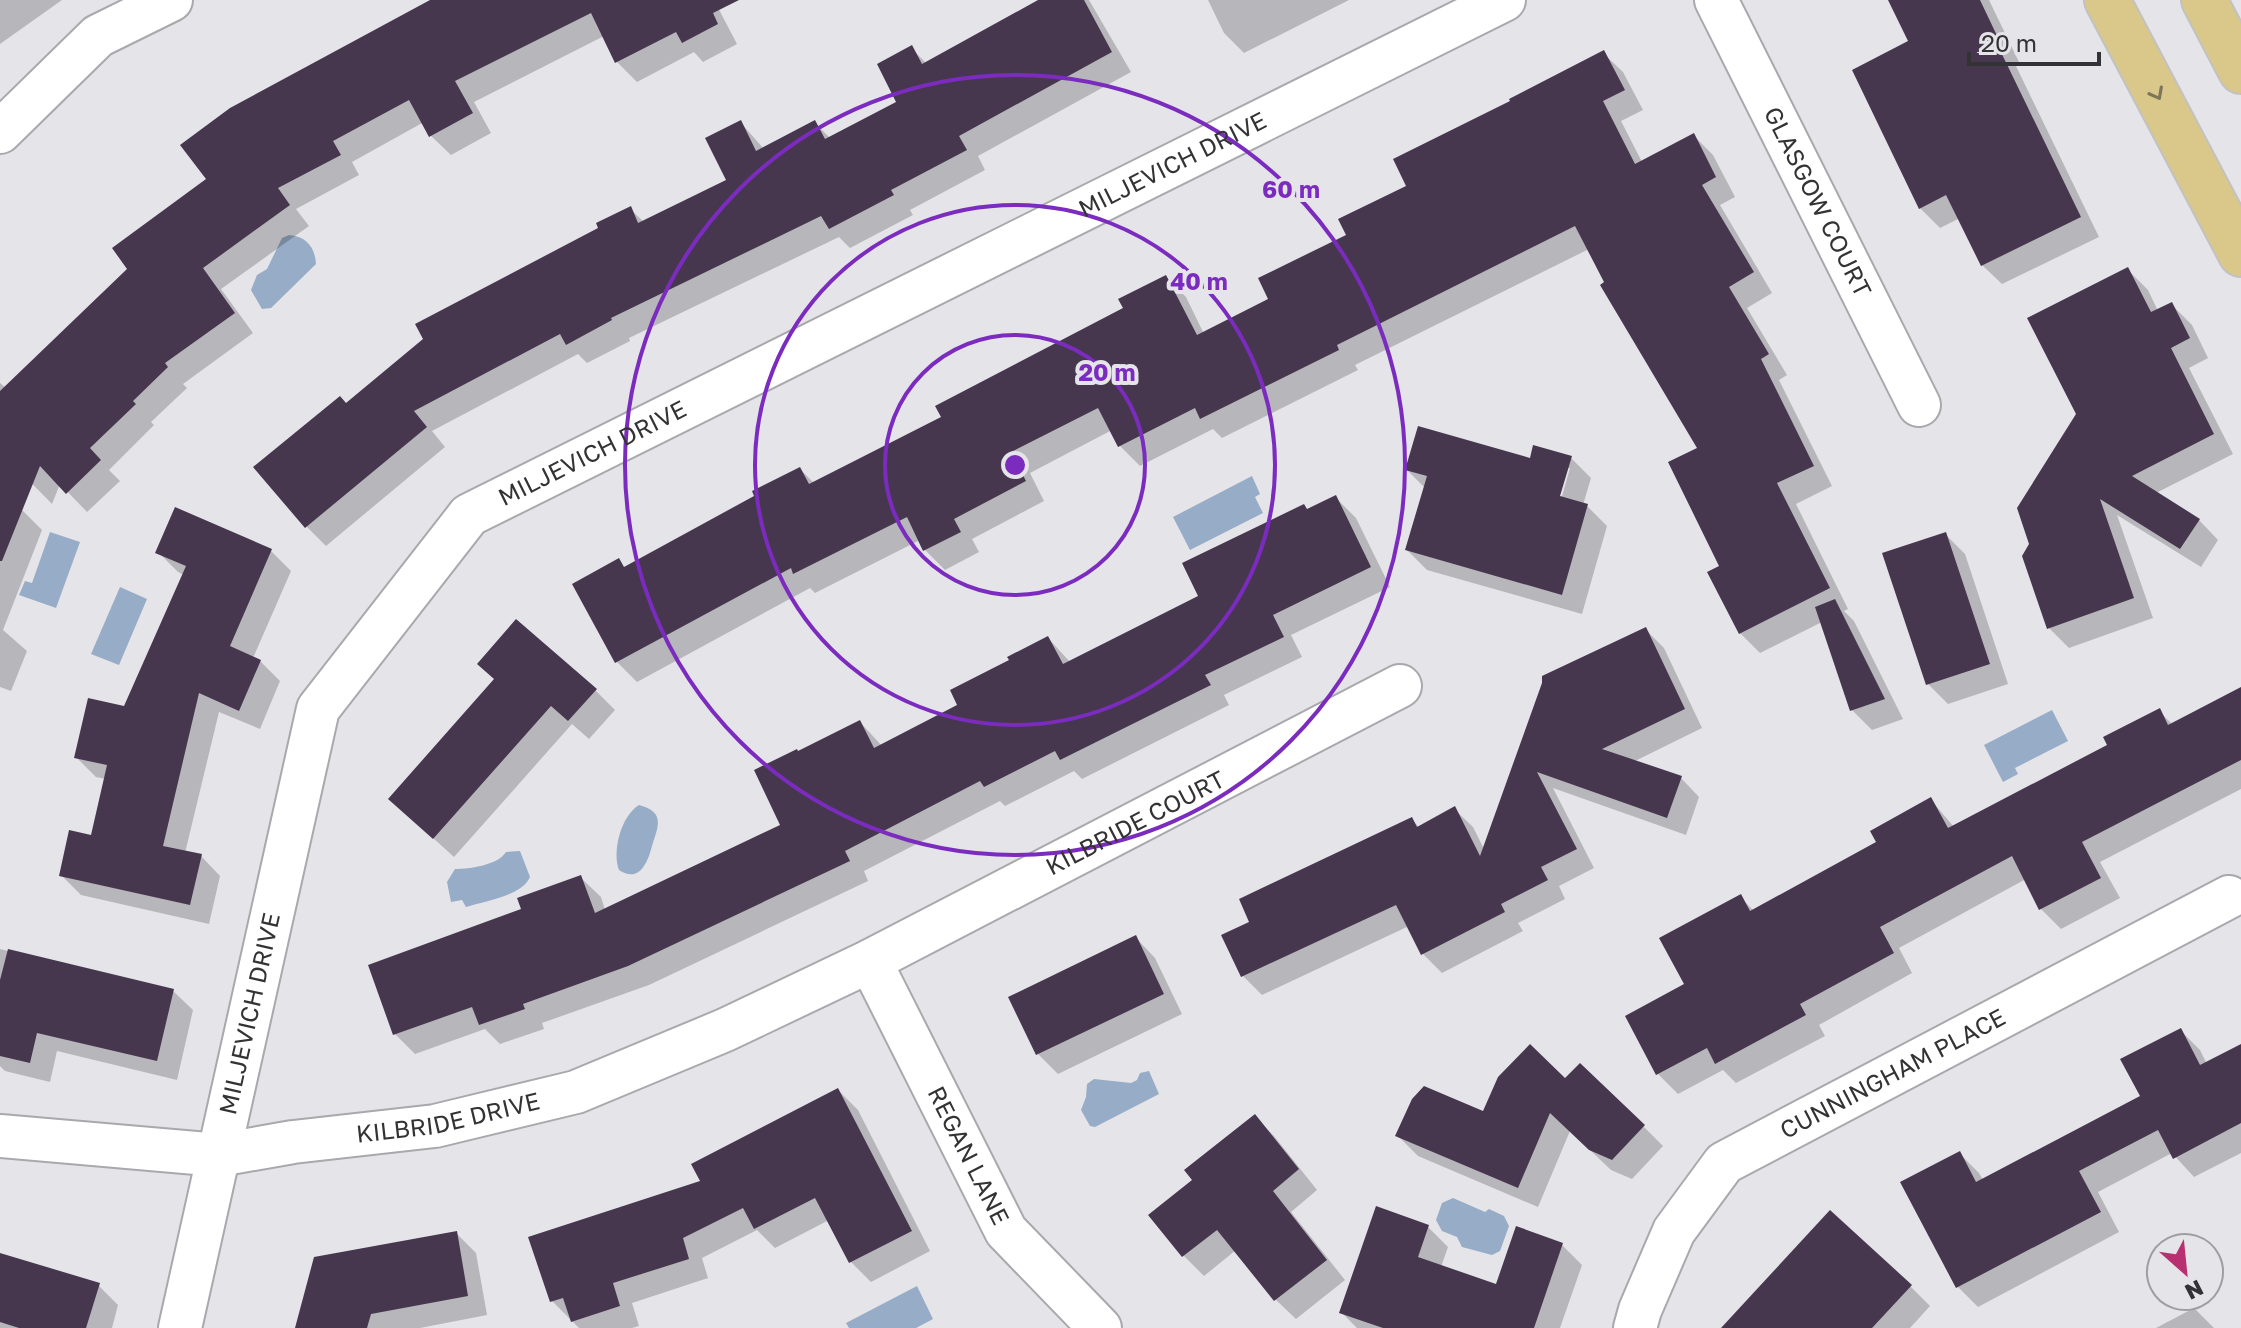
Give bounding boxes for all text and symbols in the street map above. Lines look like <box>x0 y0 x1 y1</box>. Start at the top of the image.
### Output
scale bar <box>1969 16 2099 66</box>
text: 20 m <box>1981 28 2037 57</box>
one-way arrow <box>2147 85 2162 100</box>
street label: GLASGOW COURT <box>1759 102 1878 301</box>
street label: MILJEVICH DRIVE <box>1073 105 1271 222</box>
text: 60 m <box>1262 174 1320 203</box>
text: 40 m <box>1170 266 1228 295</box>
text: 20 m <box>1078 357 1136 386</box>
street label: MILJEVICH DRIVE <box>493 393 691 511</box>
centre of rings <box>1001 451 1029 479</box>
street label: KILBRIDE COURT <box>1040 763 1229 880</box>
street label: MILJEVICH DRIVE <box>212 910 285 1117</box>
street label: CUNNINGHAM PLACE <box>1775 1001 2010 1144</box>
street label: REGAN LANE <box>922 1081 1016 1229</box>
street label: KILBRIDE DRIVE <box>355 1085 543 1148</box>
north arrow <box>2145 1232 2225 1312</box>
text: N <box>2181 1274 2208 1306</box>

